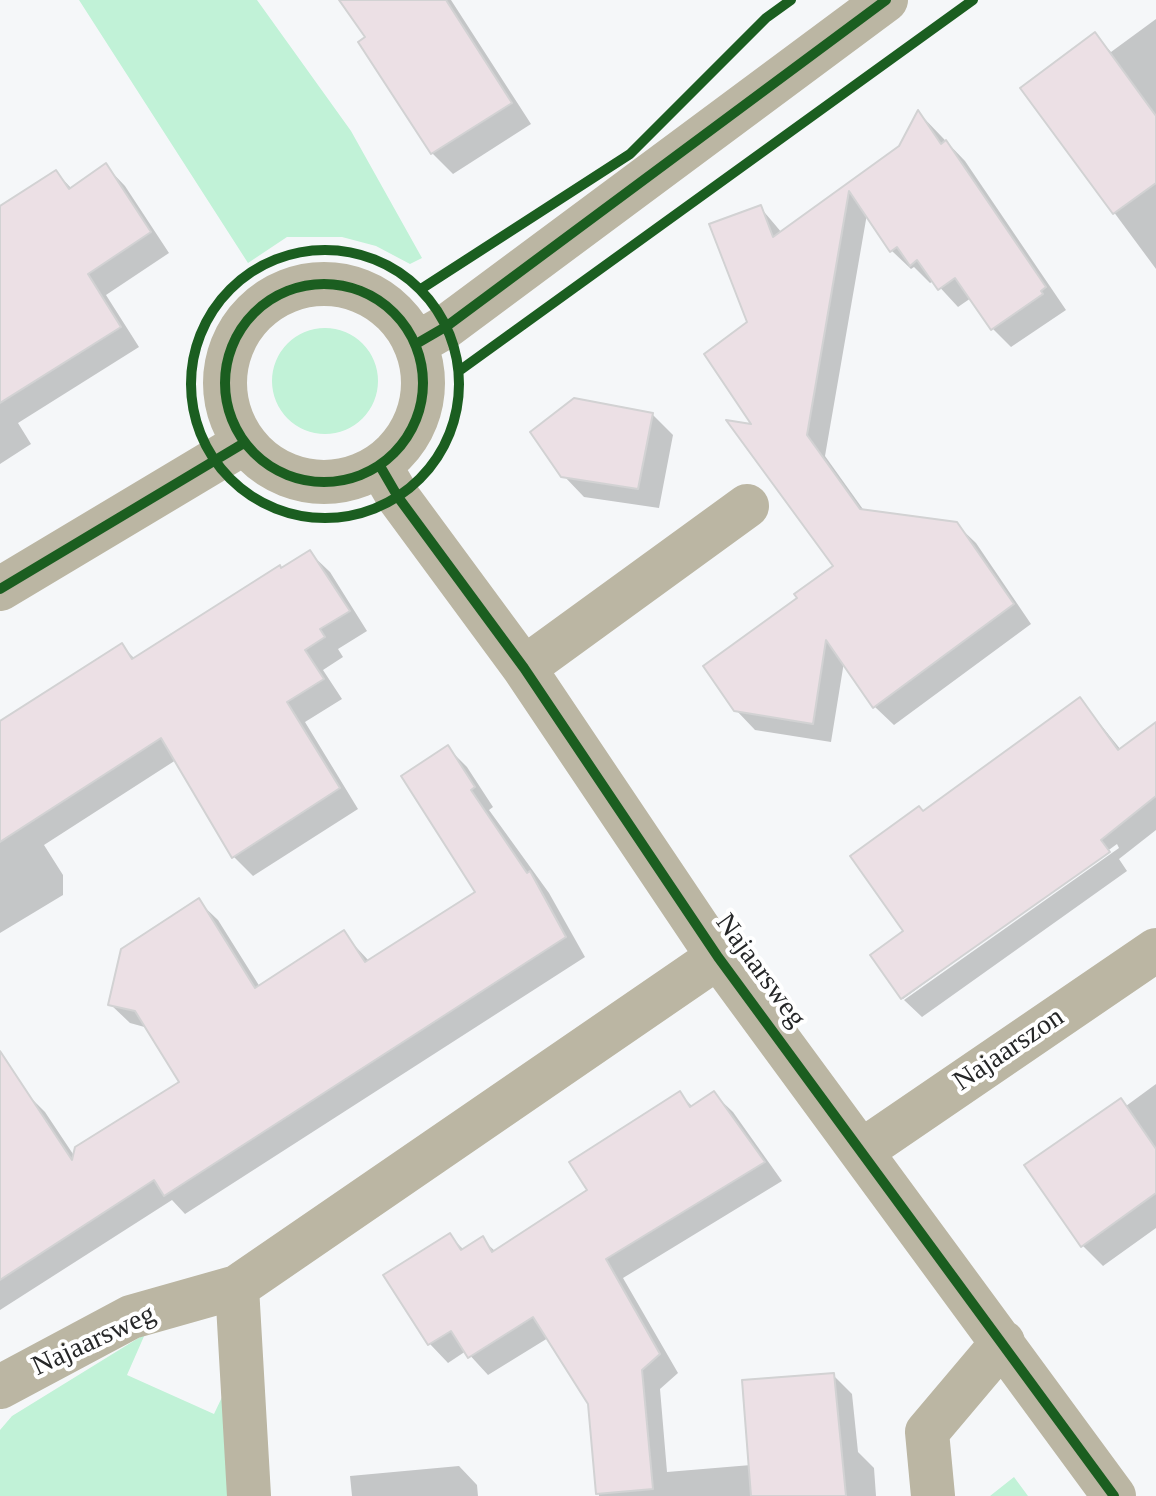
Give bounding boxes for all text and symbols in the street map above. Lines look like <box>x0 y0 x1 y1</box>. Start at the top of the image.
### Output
street label: Najaarsweg <box>708 908 812 1034</box>
street label: Najaarszon <box>947 1001 1071 1099</box>
street label: Najaarsweg <box>27 1298 161 1384</box>

